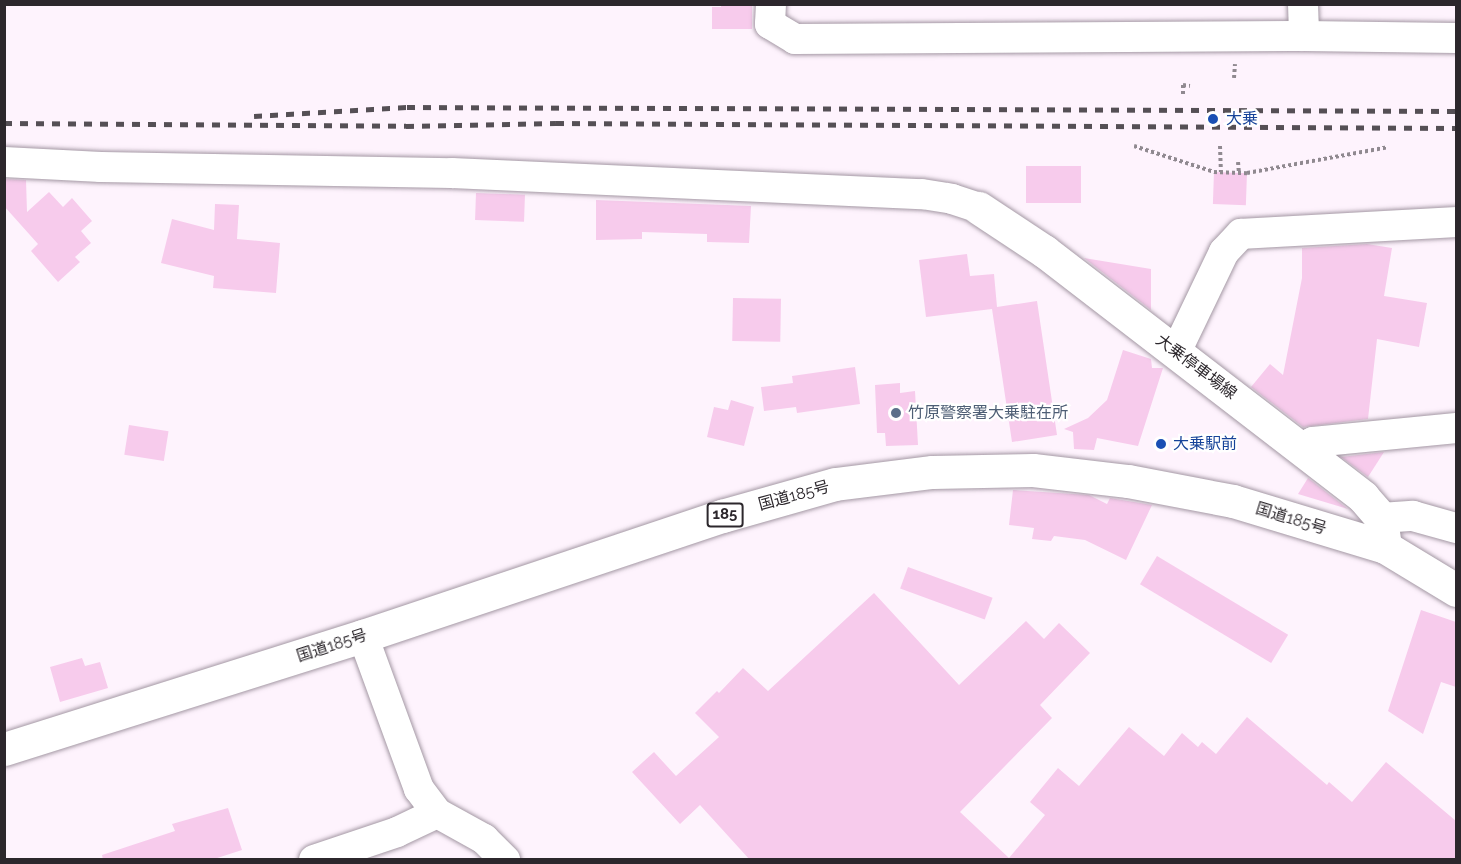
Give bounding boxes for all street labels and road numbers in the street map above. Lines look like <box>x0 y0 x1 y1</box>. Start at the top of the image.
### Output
street label: 大乗停車場線 <box>1152 330 1240 404</box>
street label: 国道185号 <box>756 477 832 515</box>
street label: 国道185号 <box>1253 499 1329 539</box>
road number: 185 <box>706 503 744 527</box>
street label: 国道185号 <box>294 626 370 666</box>

